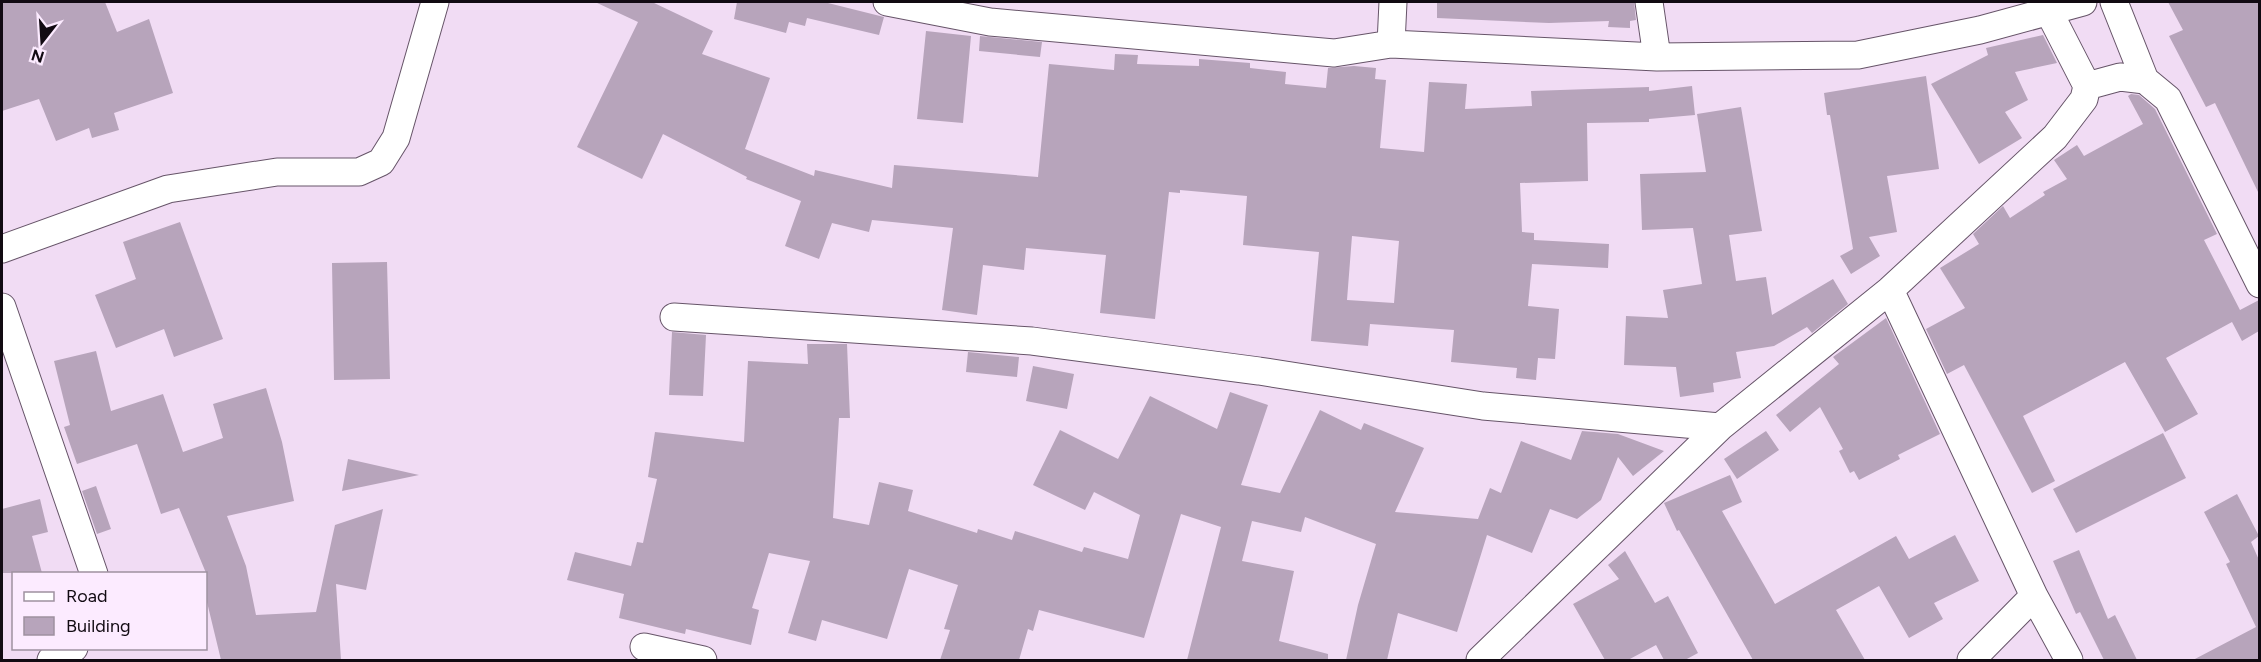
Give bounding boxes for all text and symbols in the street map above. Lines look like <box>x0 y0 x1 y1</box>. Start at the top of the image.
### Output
north arrow <box>12 12 72 72</box>
text: N <box>29 45 46 67</box>
legend <box>12 572 207 650</box>
text: Road <box>66 585 107 607</box>
text: Building <box>66 615 131 637</box>

